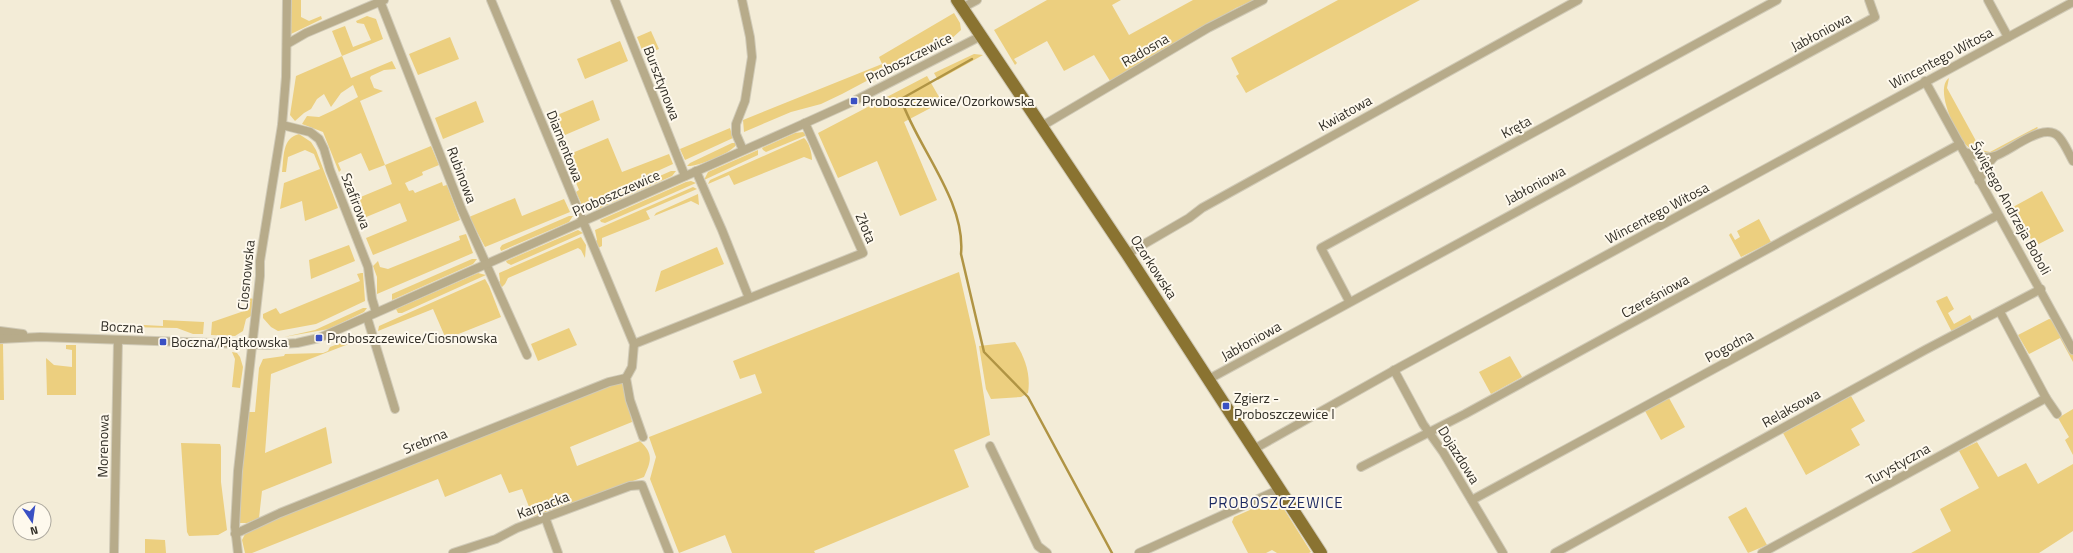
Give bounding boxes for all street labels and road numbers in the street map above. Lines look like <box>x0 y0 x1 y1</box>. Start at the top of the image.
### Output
street label: Jabłoniowa <box>1787 7 1855 56</box>
street label: Wincentego Witosa <box>1885 21 1996 94</box>
street label: Proboszczewice <box>862 27 956 88</box>
street label: Radosna <box>1117 28 1172 72</box>
street label: Bursztynowa <box>639 43 686 123</box>
street label: Kwiatowa <box>1314 89 1375 136</box>
street label: Diamentowa <box>542 107 589 185</box>
street label: Kręta <box>1497 110 1535 143</box>
street label: Świętego Andrzeja Boboli <box>1966 137 2057 278</box>
street label: Rubinowa <box>442 144 483 206</box>
street label: Jabłoniowa <box>1501 160 1569 209</box>
street label: Proboszczewice <box>568 164 663 221</box>
street label: Szafirowa <box>336 170 377 232</box>
street label: Wincentego Witosa <box>1601 176 1712 249</box>
street label: Złota <box>851 209 882 246</box>
street label: Ozorkowska <box>1126 231 1183 303</box>
street label: Ciosnowska <box>231 239 260 311</box>
street label: Czereśniowa <box>1617 268 1693 323</box>
street label: Boczna <box>100 315 144 338</box>
street label: Jabłoniowa <box>1217 315 1285 366</box>
street label: Pogodna <box>1701 324 1757 367</box>
street label: Relaksowa <box>1758 383 1824 432</box>
street label: Morenowa <box>91 414 114 478</box>
street label: Srebrna <box>400 422 450 459</box>
street label: Dojazdowa <box>1433 422 1486 488</box>
street label: Turystyczna <box>1862 437 1934 490</box>
street label: Karpacka <box>514 485 572 524</box>

